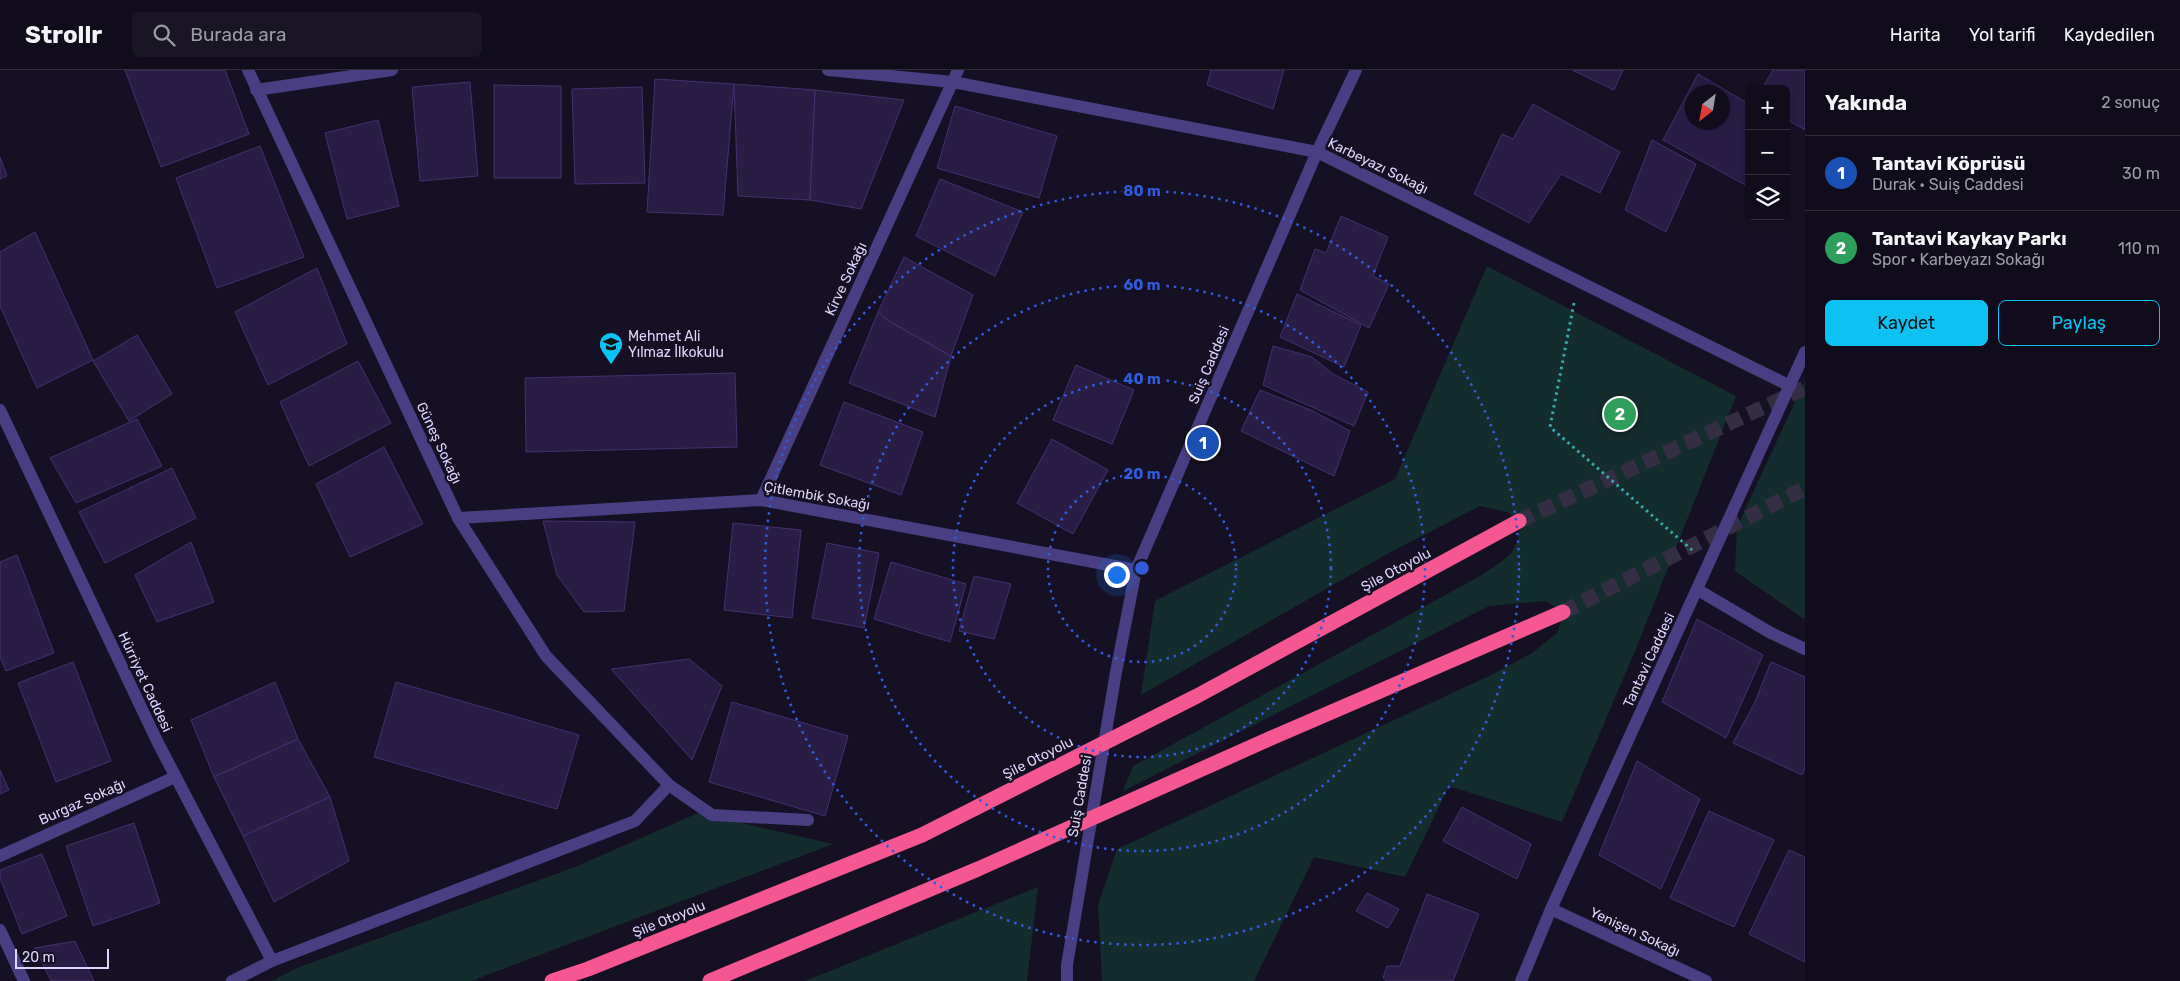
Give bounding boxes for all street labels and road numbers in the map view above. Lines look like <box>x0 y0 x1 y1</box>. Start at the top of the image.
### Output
street label: Karbeyazı Sokağı <box>1325 134 1431 198</box>
street label: Kirve Sokağı <box>822 240 870 318</box>
street label: Suiş Caddesi <box>1185 323 1233 407</box>
street label: Güneş Sokağı <box>413 399 465 487</box>
street label: Çitlembik Sokağı <box>763 478 871 514</box>
street label: Şile Otoyolu <box>1358 544 1434 596</box>
street label: Tantavi Caddesi <box>1620 610 1678 710</box>
street label: Hürriyet Caddesi <box>114 629 176 735</box>
street label: Şile Otoyolu <box>1000 733 1076 783</box>
street label: Suiş Caddesi <box>1064 754 1096 838</box>
street label: Burgaz Sokağı <box>36 775 128 829</box>
street label: Şile Otoyolu <box>630 897 708 941</box>
street label: Yenişen Sokağı <box>1587 904 1683 960</box>

